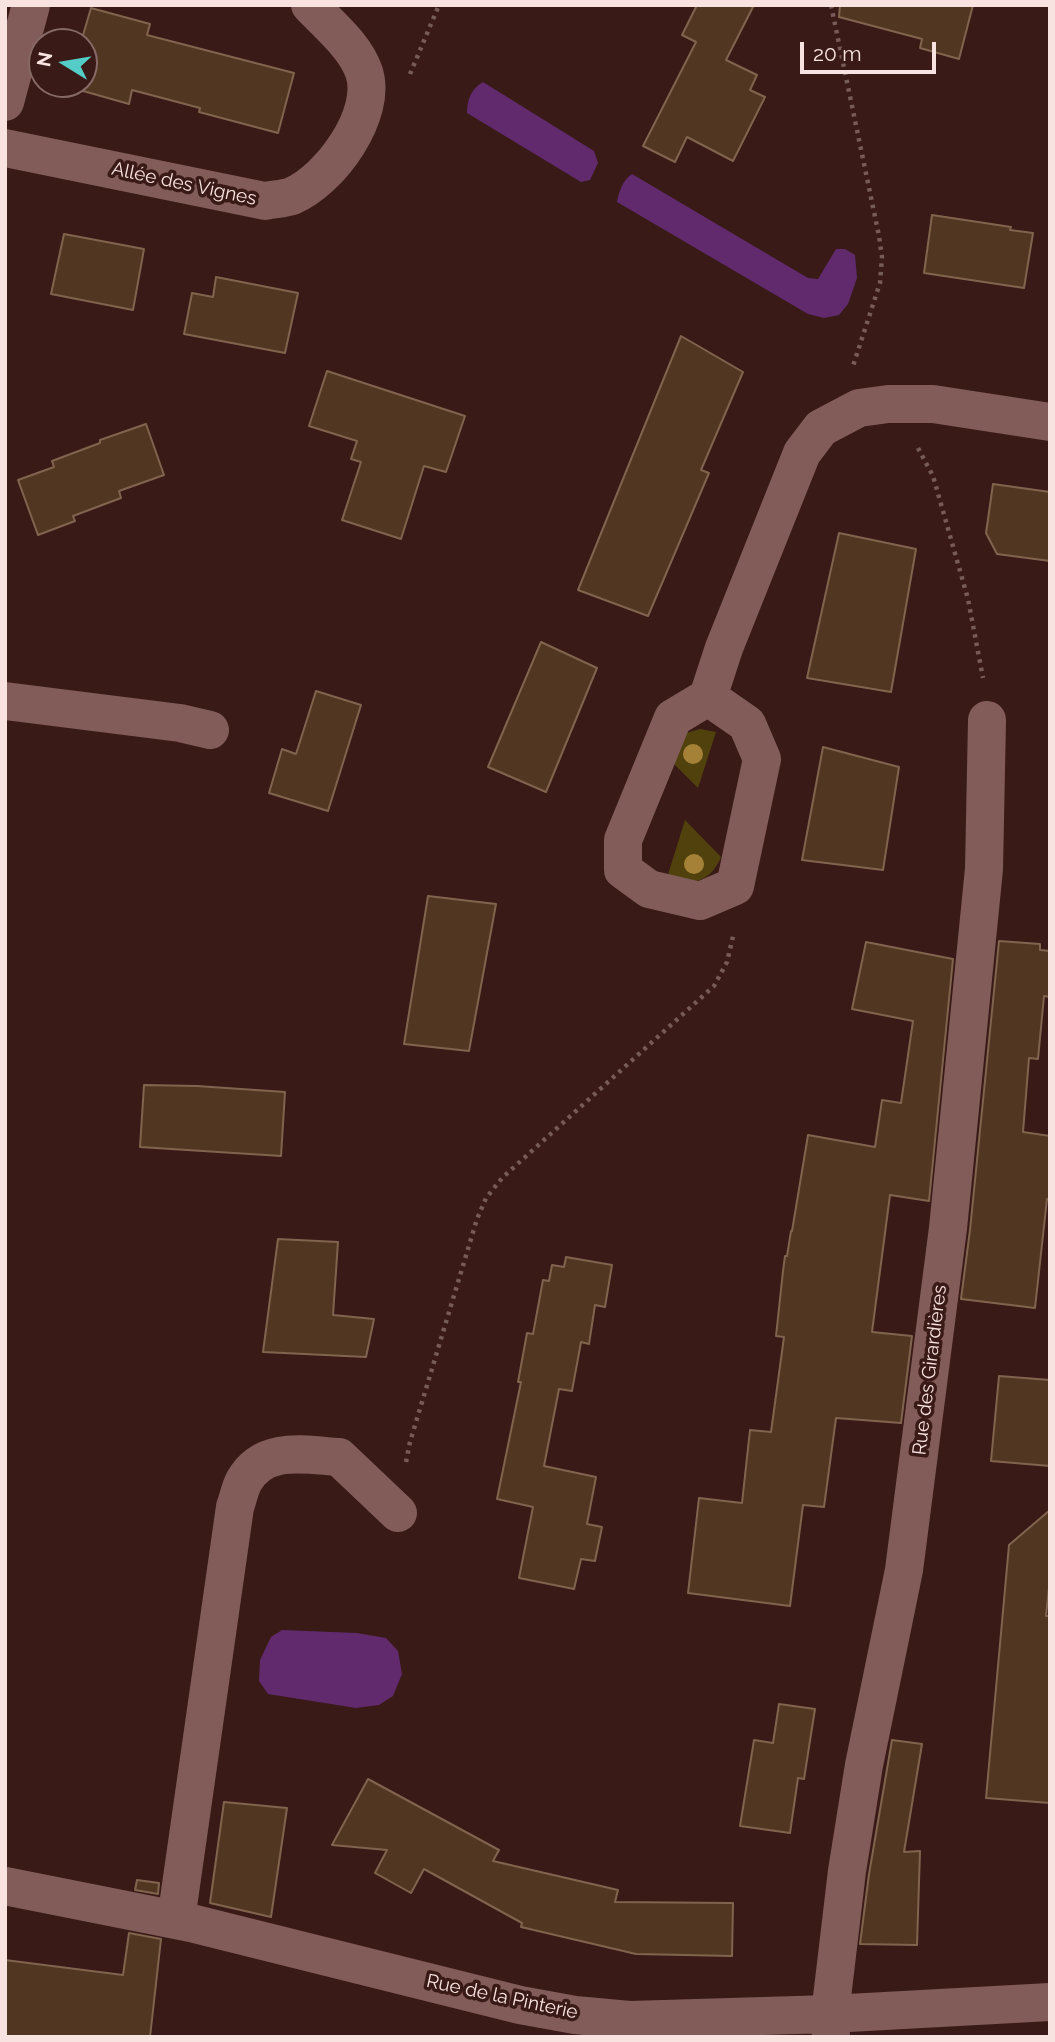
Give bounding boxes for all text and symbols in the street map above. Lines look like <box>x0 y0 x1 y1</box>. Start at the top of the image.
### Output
north arrow <box>28 28 98 98</box>
scale bar <box>803 28 940 72</box>
text: 20 m <box>813 41 861 66</box>
text: N <box>32 50 57 69</box>
street label: Allée des Vignes <box>109 158 259 210</box>
street label: Rue des Girardières <box>908 1284 952 1456</box>
street label: Rue de la Pinterie <box>424 1970 580 2024</box>

